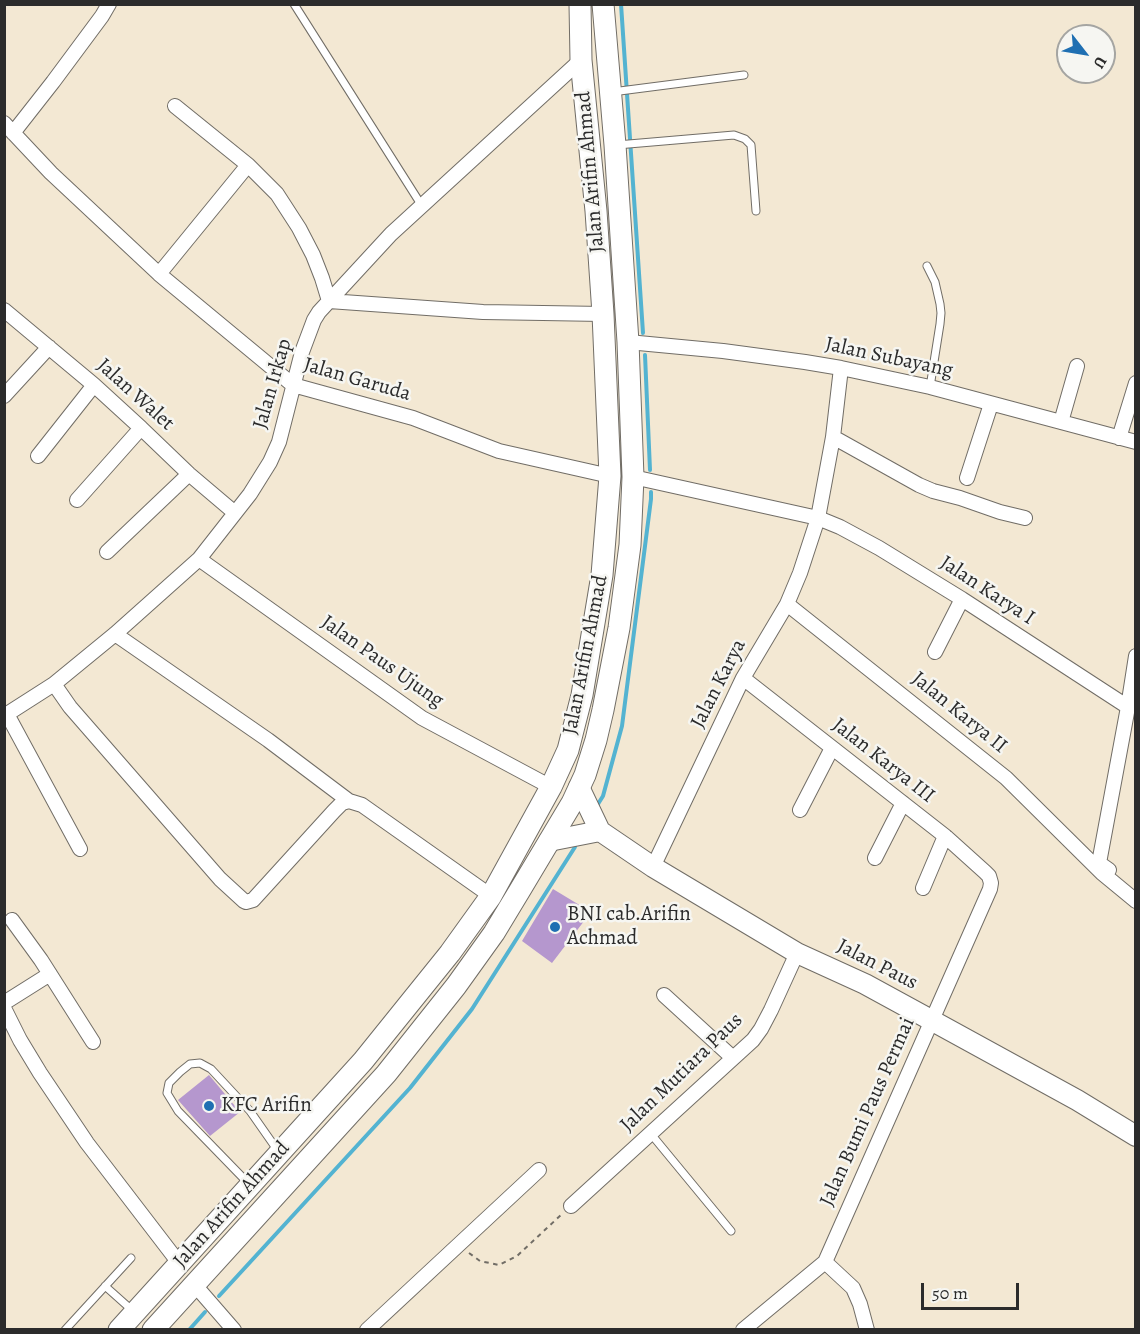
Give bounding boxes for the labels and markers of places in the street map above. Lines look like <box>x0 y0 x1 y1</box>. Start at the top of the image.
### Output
place label: BNI cab.Arifin Achmad <box>567 902 691 952</box>
marker: BNI cab.Arifin Achmad <box>548 920 562 934</box>
place label: KFC Arifin <box>221 1093 312 1119</box>
marker: KFC Arifin <box>202 1099 216 1113</box>

